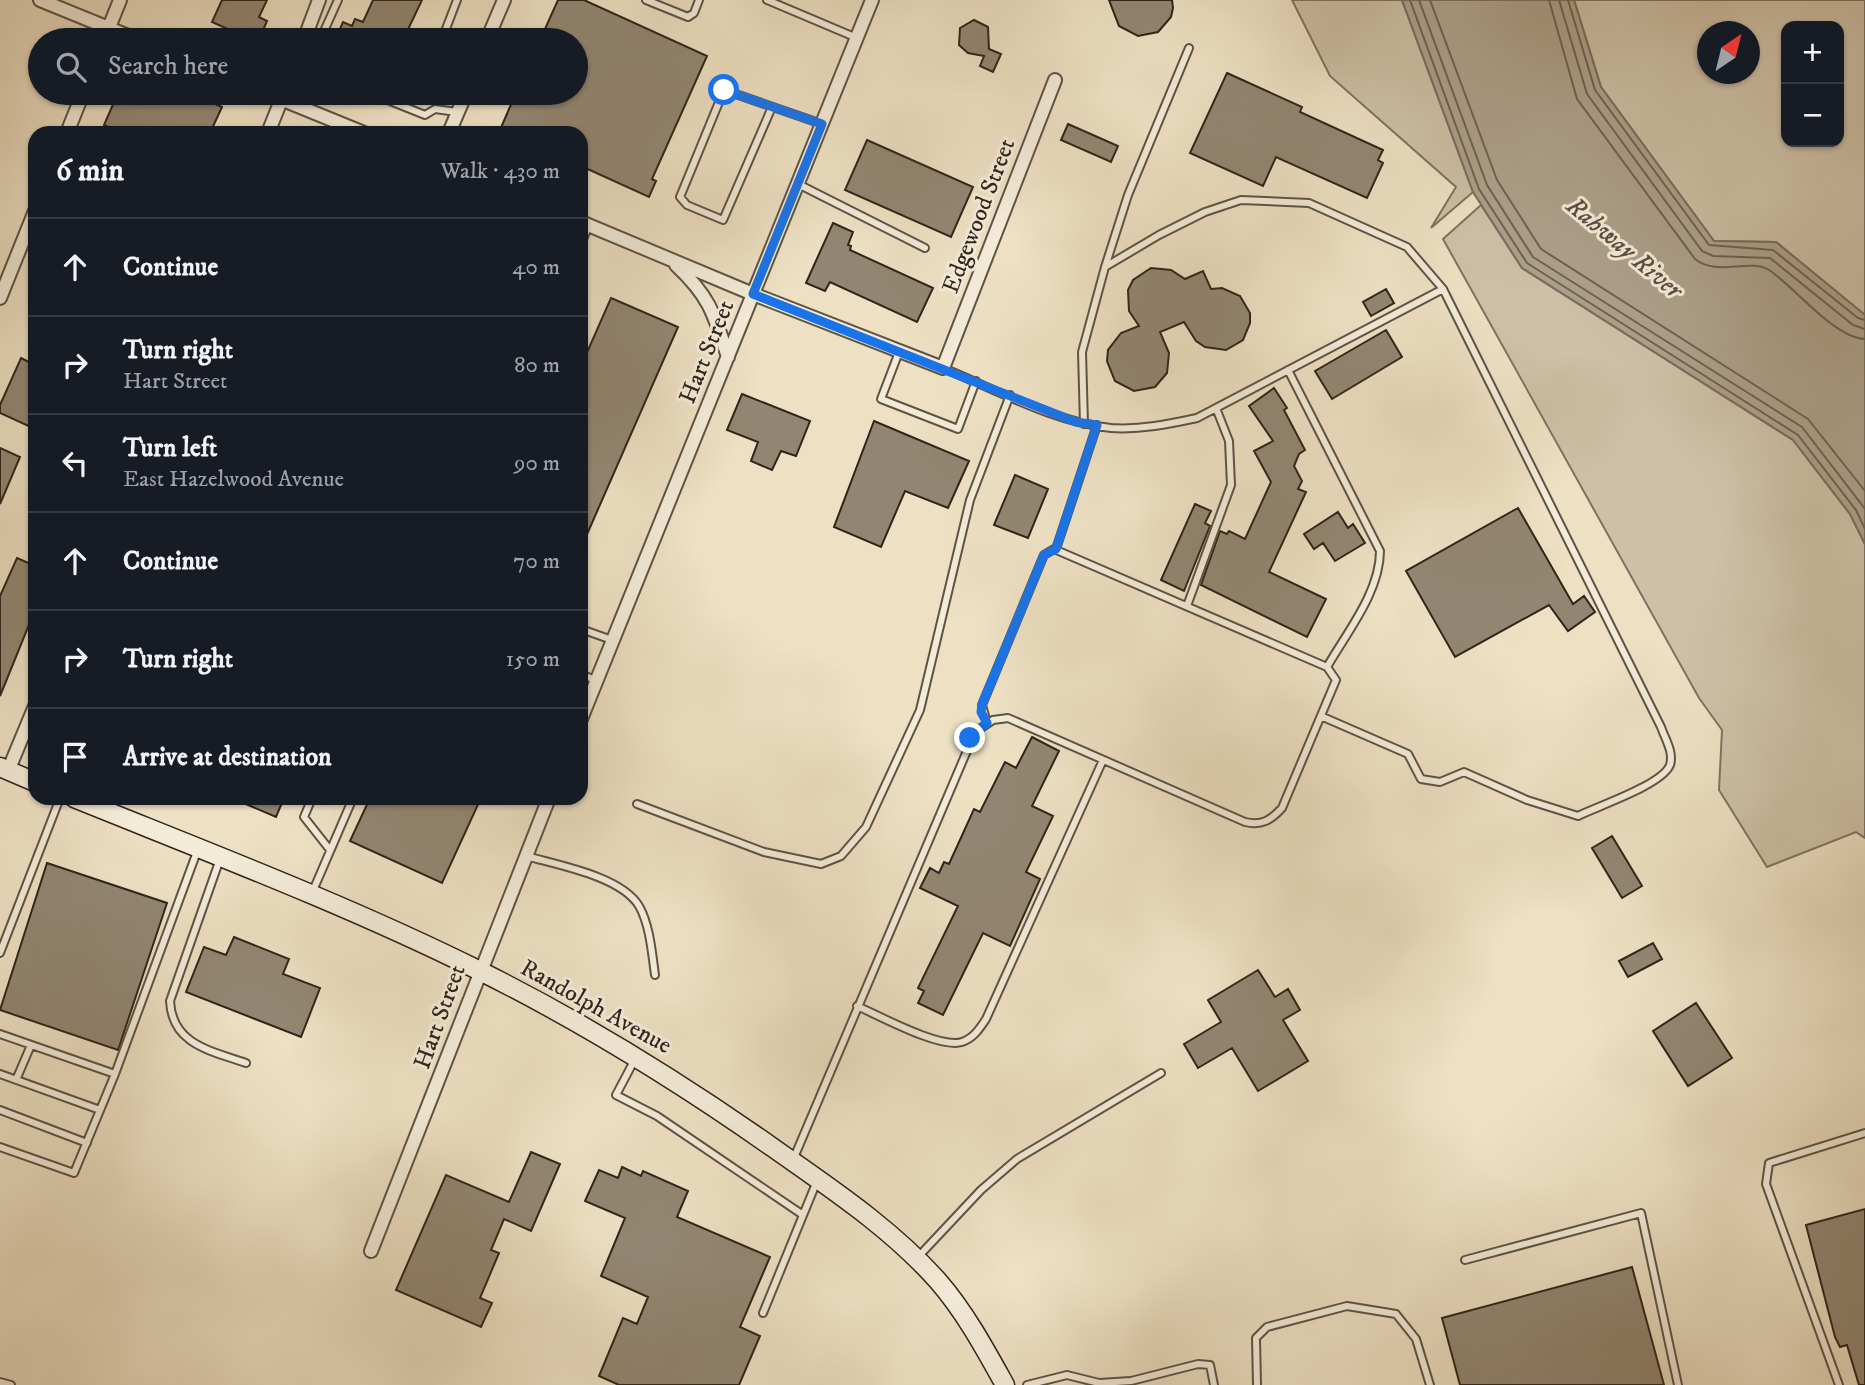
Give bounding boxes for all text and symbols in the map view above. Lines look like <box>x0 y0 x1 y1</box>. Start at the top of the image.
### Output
north arrow <box>1697 21 1760 84</box>
map controls <box>1781 21 1844 147</box>
button: + <box>1781 21 1844 84</box>
search box <box>28 28 588 105</box>
icon: search <box>52 48 90 86</box>
text: Search here <box>108 50 228 83</box>
route start <box>708 74 739 105</box>
button: − <box>1781 84 1844 147</box>
street label: Edgewood Street <box>936 134 1022 298</box>
text: 6 min <box>56 153 124 190</box>
text: Walk · 430 m <box>440 157 560 186</box>
water label: Rahway River <box>1558 189 1690 307</box>
icon: ahead <box>56 248 94 286</box>
text: Continue <box>123 251 218 284</box>
text: 40 m <box>512 253 560 282</box>
street label: Hart Street <box>673 296 741 408</box>
text: Turn right <box>123 334 233 367</box>
icon: right <box>56 346 94 384</box>
text: 80 m <box>514 351 560 380</box>
text: Hart Street <box>123 367 227 396</box>
text: Turn left <box>123 432 217 465</box>
icon: left <box>56 444 94 482</box>
text: 90 m <box>514 449 560 478</box>
text: East Hazelwood Avenue <box>123 465 344 494</box>
icon: ahead <box>56 542 94 580</box>
text: Continue <box>123 545 218 578</box>
text: 70 m <box>513 547 560 576</box>
icon: right <box>56 640 94 678</box>
text: Turn right <box>123 643 233 676</box>
text: 150 m <box>506 645 560 674</box>
route end <box>954 722 985 753</box>
icon: arrive <box>56 738 94 776</box>
text: Arrive at destination <box>123 741 332 774</box>
street label: Randolph Avenue <box>515 953 677 1061</box>
street label: Hart Street <box>407 960 473 1073</box>

